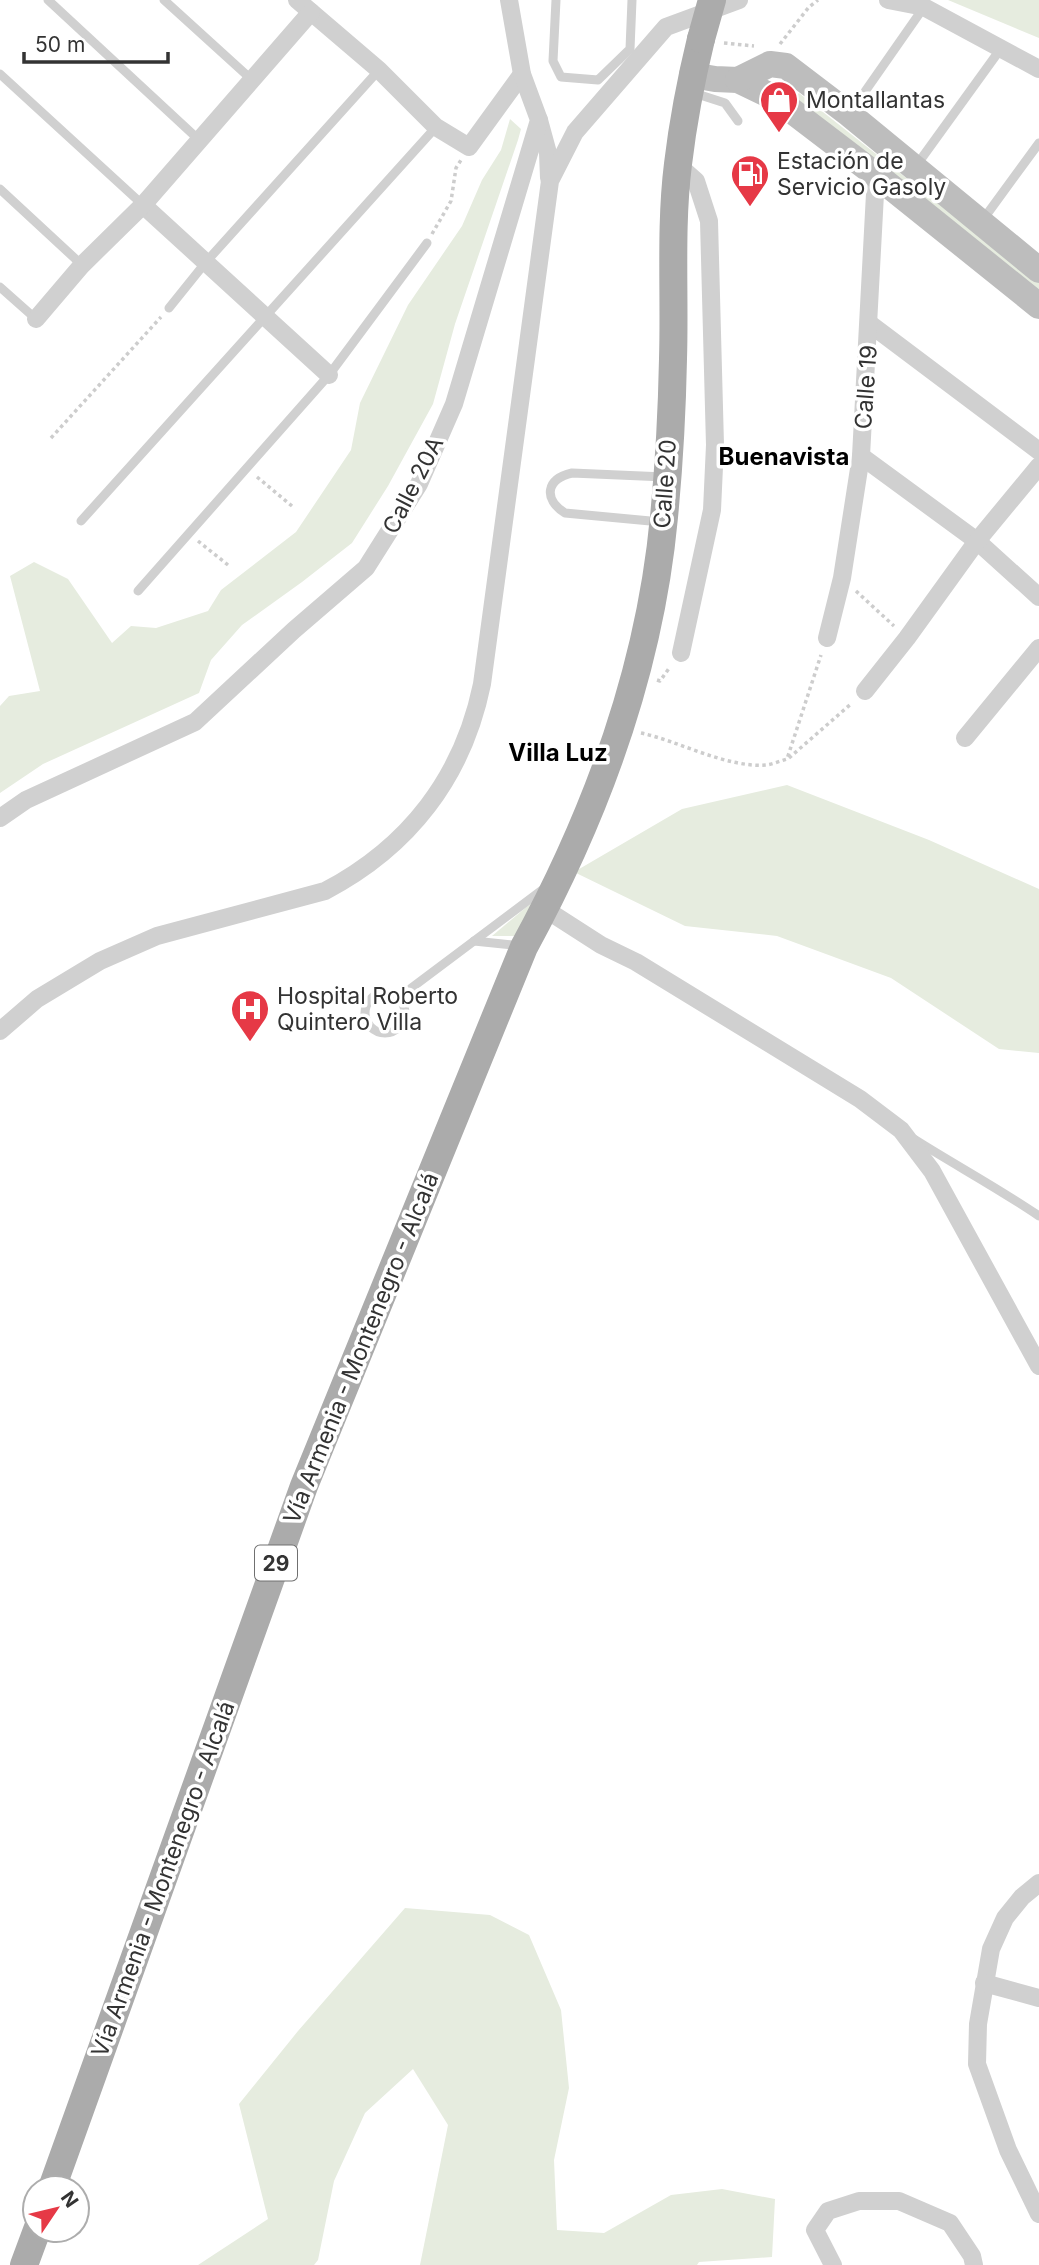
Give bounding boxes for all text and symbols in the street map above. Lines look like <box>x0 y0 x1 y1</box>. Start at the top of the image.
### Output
scale bar <box>24 21 168 65</box>
text: 50 m <box>35 32 85 57</box>
shop icon: Montallantas <box>758 79 800 134</box>
place label: Montallantas <box>806 86 945 114</box>
place label: Estación de Servicio Gasoly <box>777 147 946 201</box>
fuel station icon: Estación de Servicio Gasoly <box>729 153 771 208</box>
street label: Calle 19 <box>849 344 883 430</box>
street label: Calle 20A <box>377 432 449 538</box>
street label: Calle 20 <box>648 438 682 530</box>
district label: Buenavista <box>719 442 849 471</box>
district label: Villa Luz <box>508 738 608 767</box>
place label: Hospital Roberto Quintero Villa <box>277 982 458 1036</box>
hospital icon: Hospital Roberto Quintero Villa <box>229 988 271 1043</box>
street label: Vía Armenia - Montenegro - Alcalá <box>277 1168 445 1528</box>
road number: 29 <box>255 1546 297 1580</box>
street label: Vía Armenia - Montenegro - Alcalá <box>85 1697 241 2061</box>
north arrow <box>21 2174 91 2244</box>
text: N <box>56 2187 83 2212</box>

